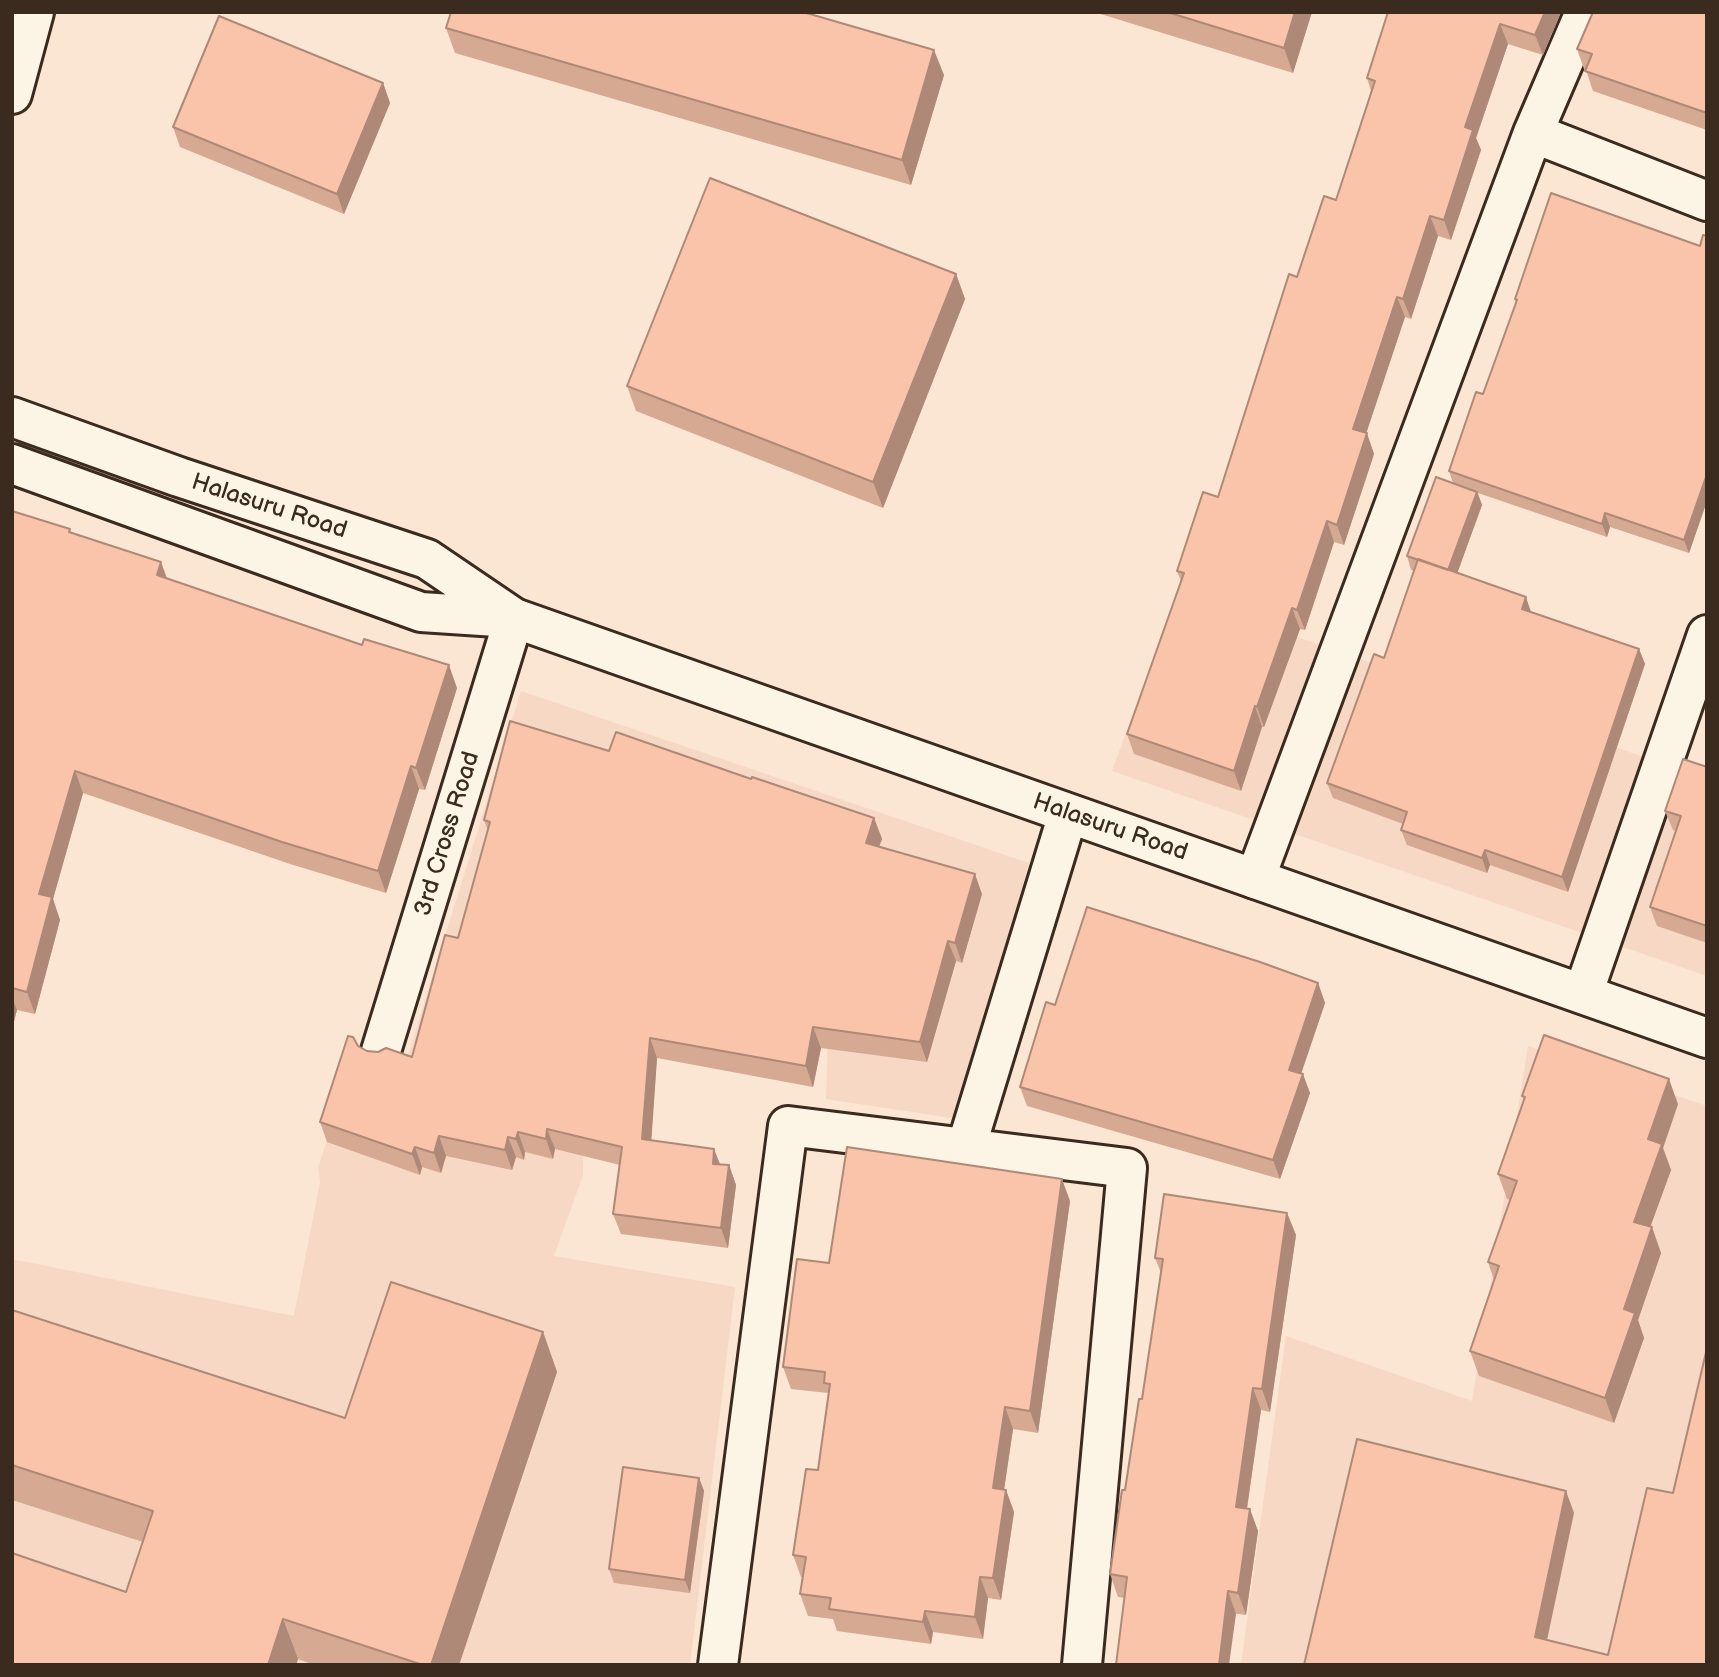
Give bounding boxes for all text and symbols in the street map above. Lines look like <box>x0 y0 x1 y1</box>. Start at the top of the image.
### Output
street label: Halasuru Road <box>188 468 350 546</box>
street label: 3rd Cross Road <box>409 748 487 920</box>
street label: Halasuru Road <box>1029 788 1191 868</box>

